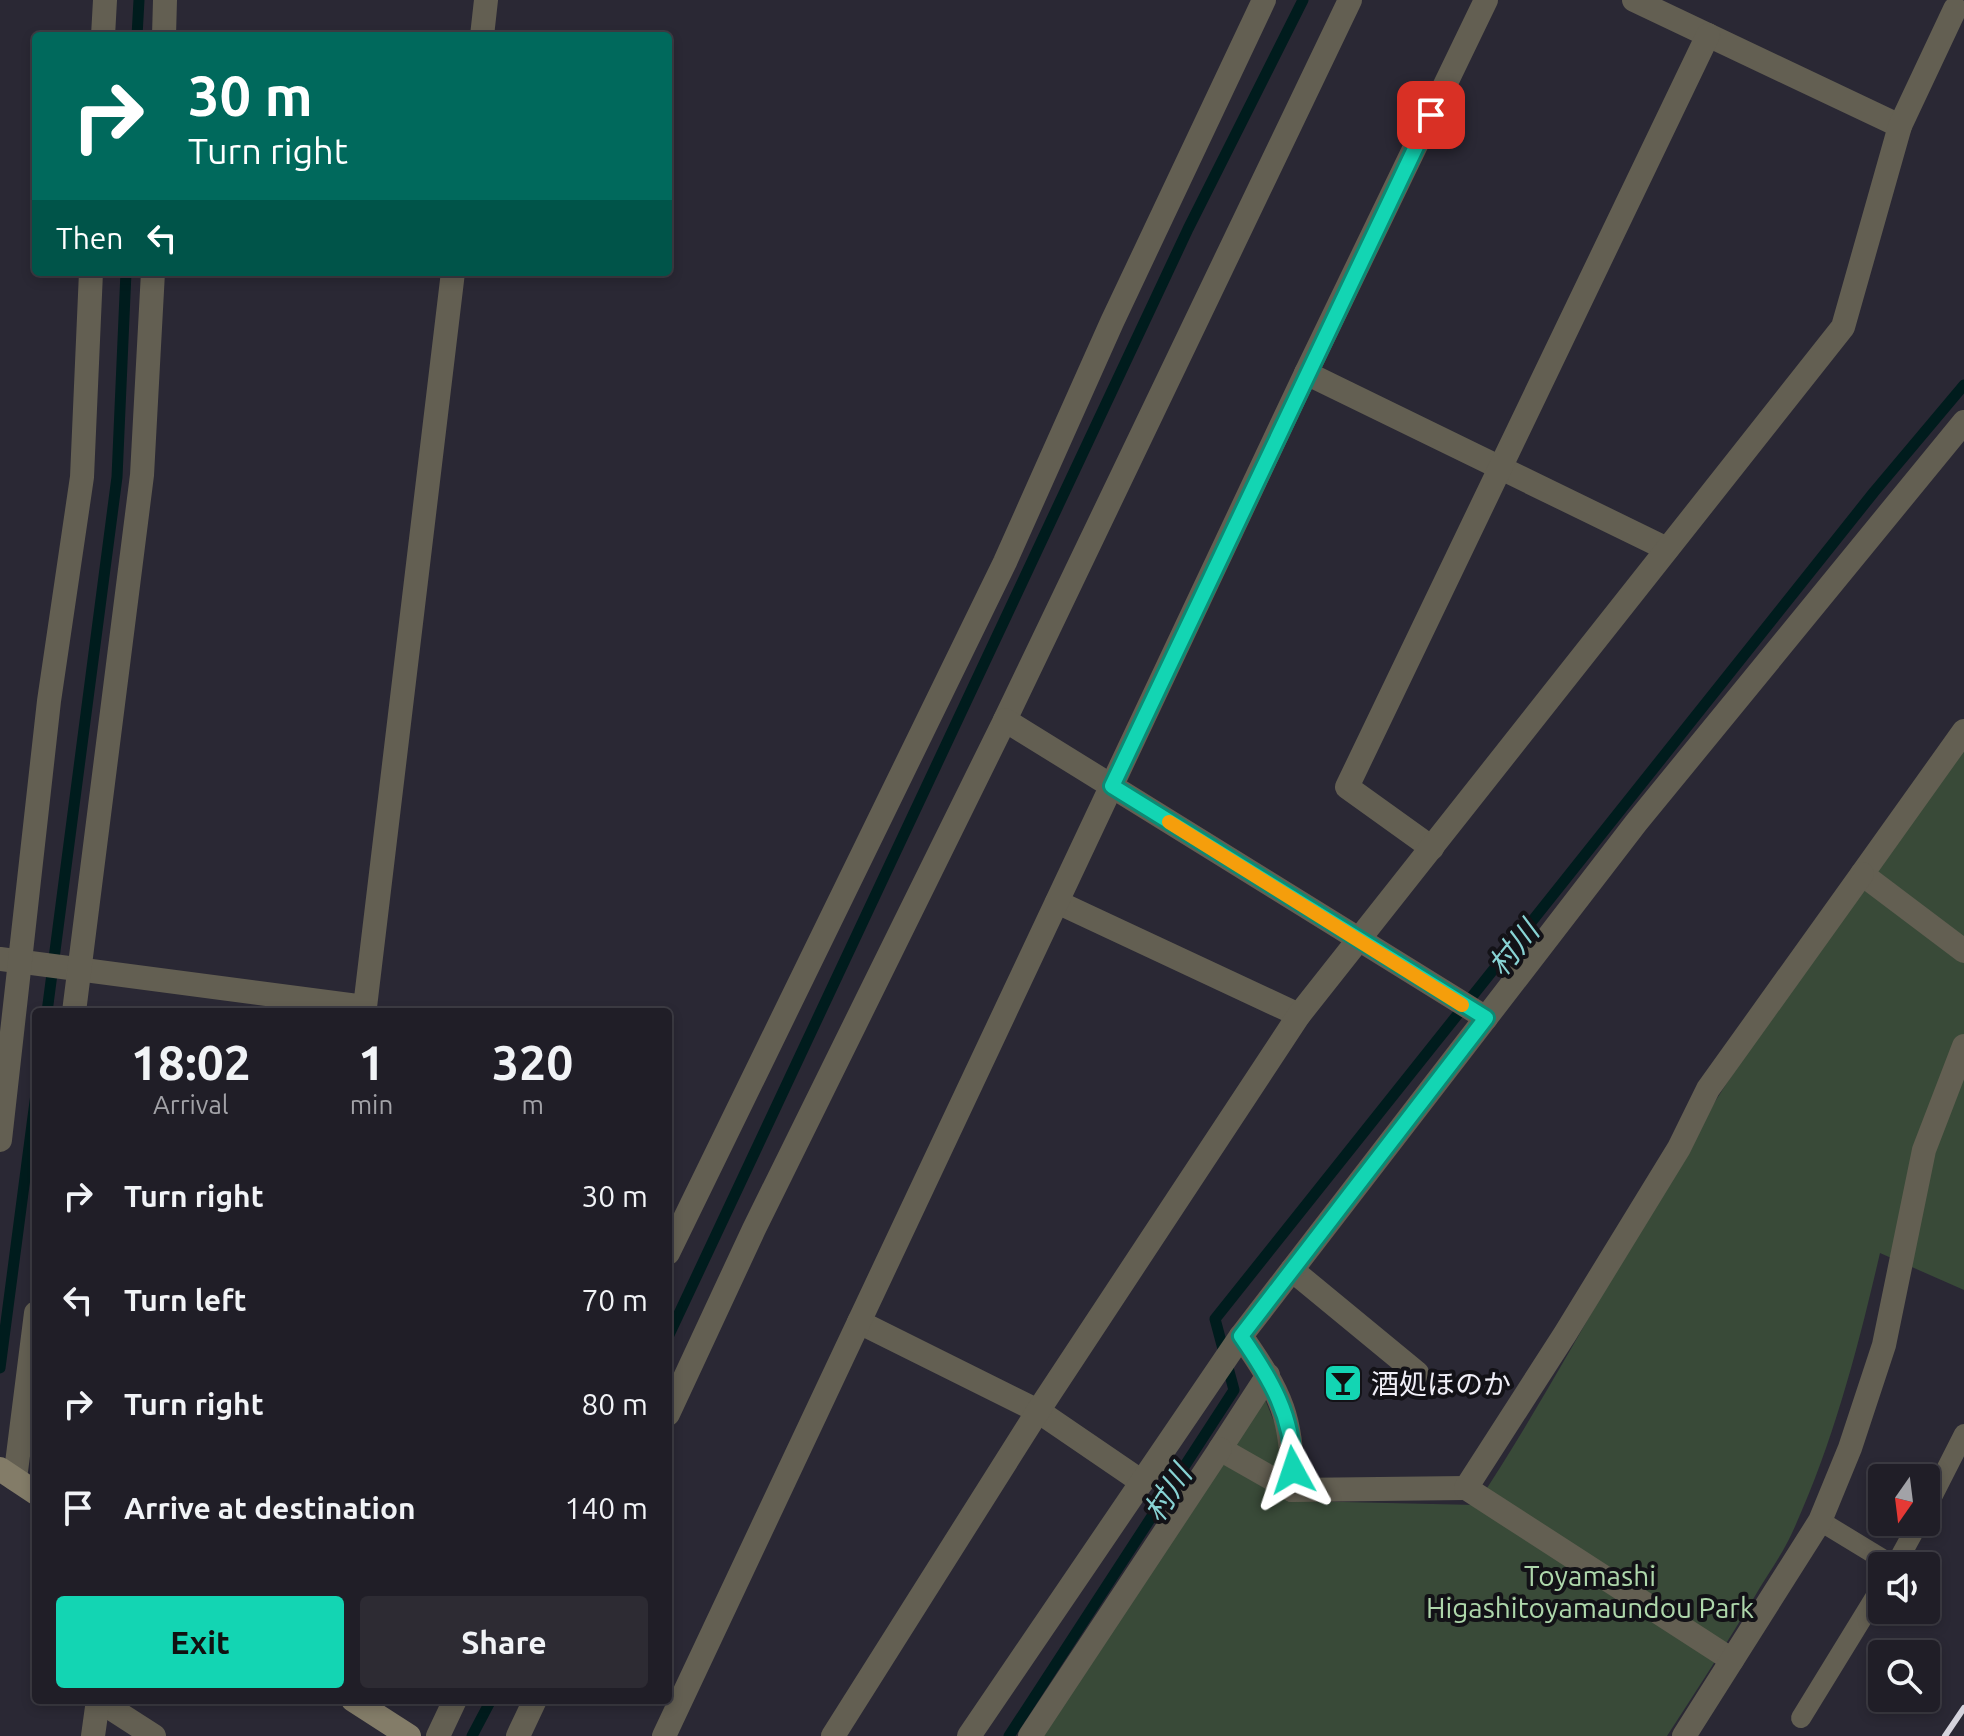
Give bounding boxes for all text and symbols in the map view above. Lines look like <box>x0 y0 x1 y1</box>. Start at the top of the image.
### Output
icon: right <box>56 64 160 168</box>
text: 30 m <box>188 64 313 127</box>
pin <box>1397 81 1465 149</box>
icon: arrive <box>1409 93 1453 137</box>
text: Turn right <box>188 130 348 171</box>
icon: left <box>140 216 184 260</box>
text: Then <box>56 221 124 255</box>
water label: 村川 <box>1481 912 1547 982</box>
text: 18:02 <box>131 1035 251 1089</box>
text: 1 <box>358 1035 385 1089</box>
text: 320 <box>492 1035 573 1089</box>
text: Arrival <box>153 1090 229 1119</box>
text: min <box>350 1090 393 1119</box>
text: m <box>521 1090 544 1119</box>
icon: right <box>56 1174 100 1218</box>
text: Turn right <box>124 1179 264 1213</box>
text: 30 m <box>581 1179 648 1213</box>
icon: left <box>56 1278 100 1322</box>
text: Turn left <box>124 1283 246 1317</box>
text: 70 m <box>581 1283 648 1317</box>
bar icon: 酒処ほのか <box>1322 1362 1364 1404</box>
place label: 酒処ほのか <box>1371 1368 1511 1399</box>
icon: right <box>56 1382 100 1426</box>
text: Turn right <box>124 1387 264 1421</box>
text: 80 m <box>581 1387 648 1421</box>
position arrow <box>1251 1428 1335 1512</box>
water label: 村川 <box>1136 1456 1199 1527</box>
north arrow <box>1868 1464 1940 1536</box>
map controls <box>1868 1464 1940 1712</box>
icon: arrive <box>56 1486 100 1530</box>
text: Arrive at destination <box>124 1491 416 1525</box>
text: 140 m <box>564 1491 648 1525</box>
button: sound <box>1868 1552 1940 1624</box>
park label: Toyamashi Higashitoyamaundou Park <box>1426 1560 1754 1623</box>
button: Exit <box>56 1596 344 1688</box>
button: Share <box>360 1596 648 1688</box>
button: search <box>1868 1640 1940 1712</box>

